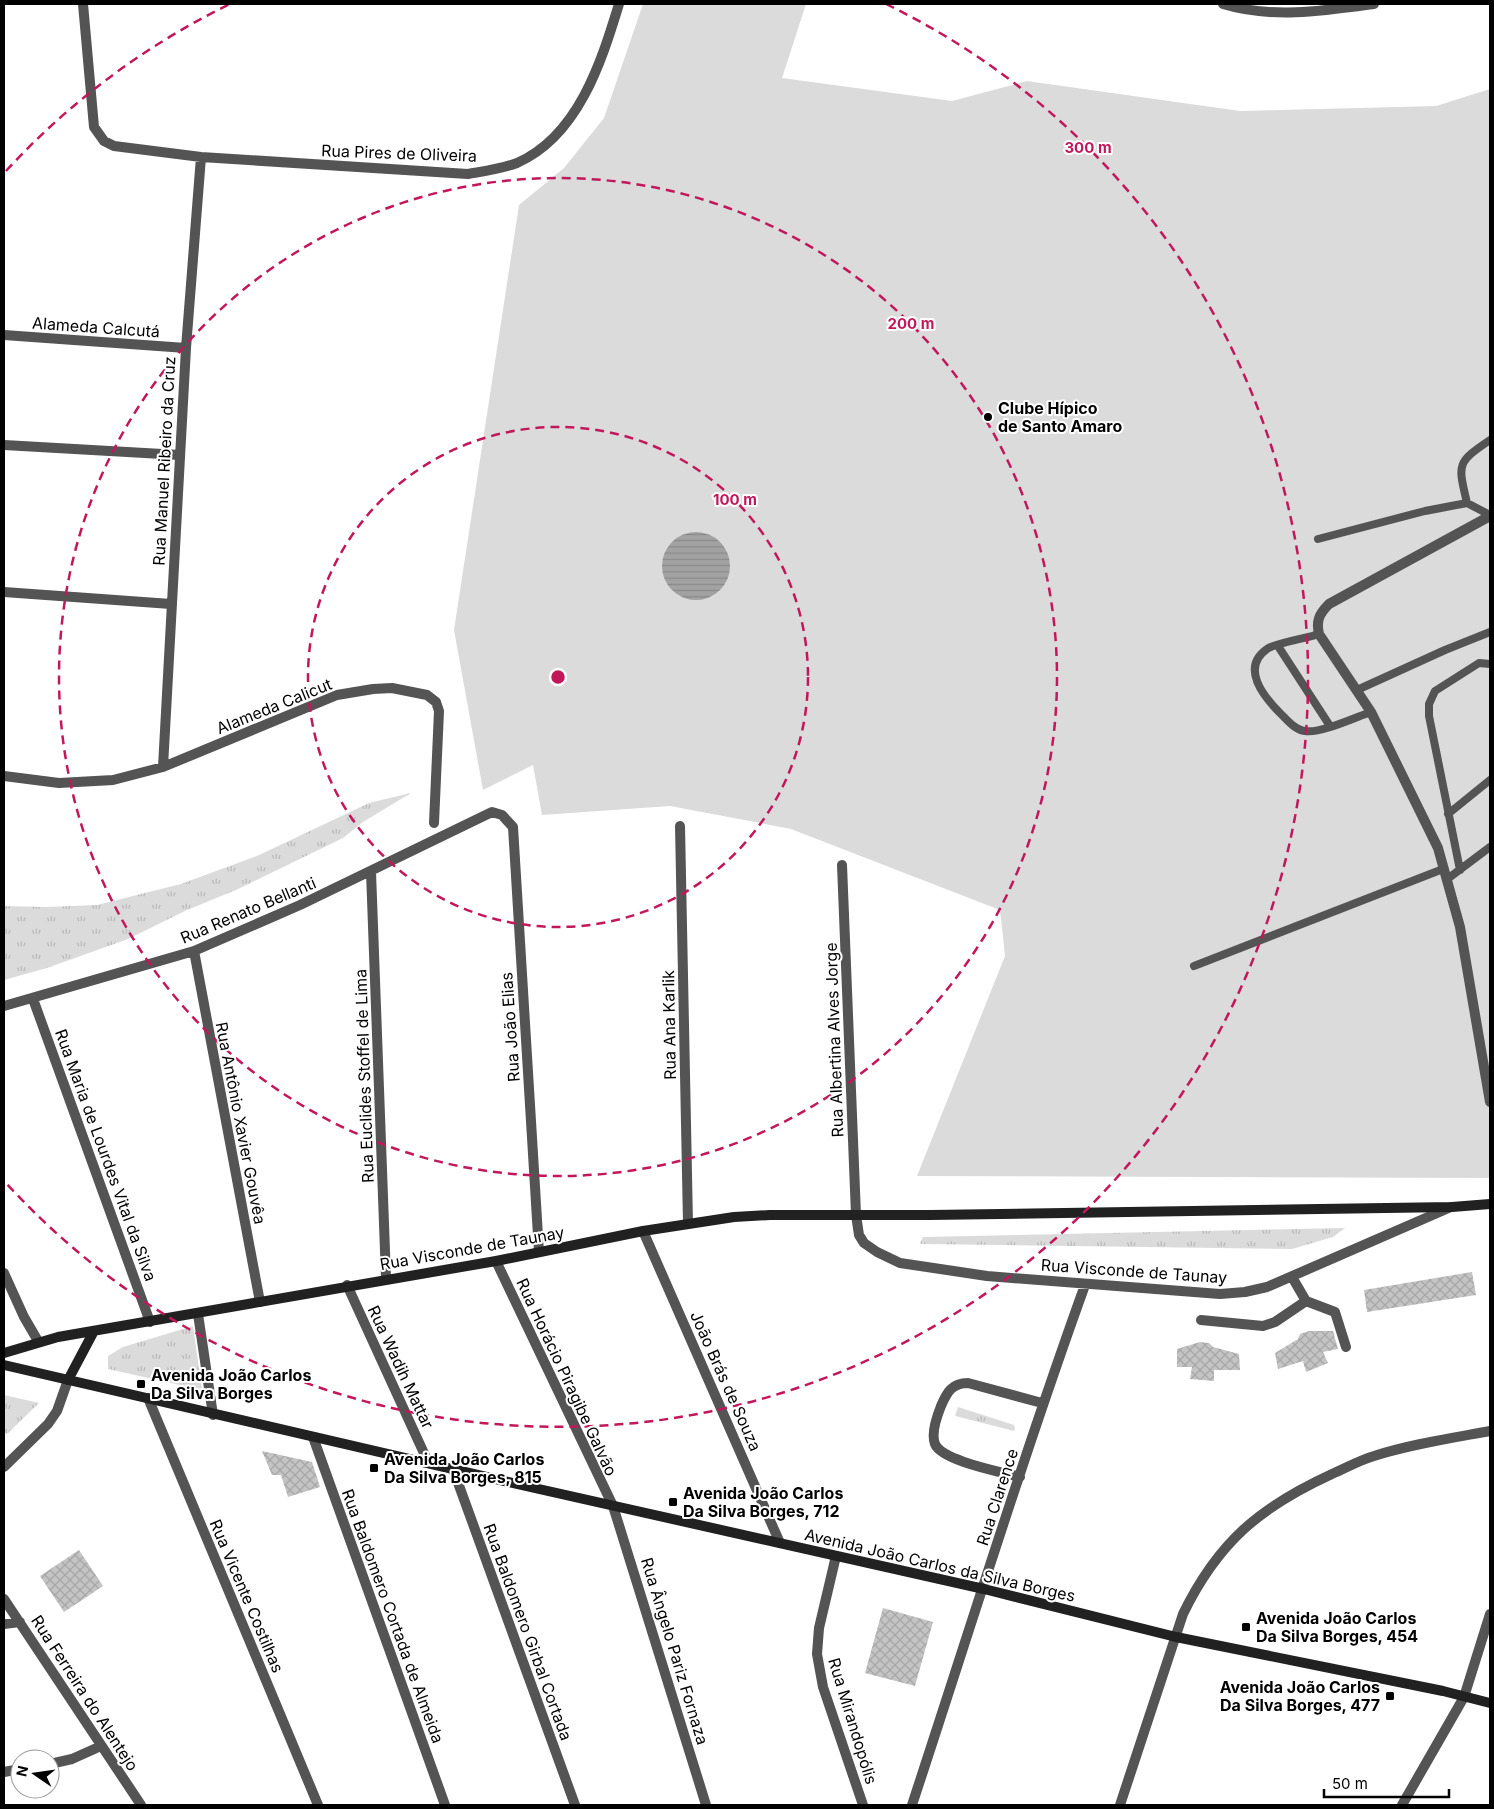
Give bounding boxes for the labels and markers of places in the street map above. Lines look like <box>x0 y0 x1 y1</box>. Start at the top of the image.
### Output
place label: Clube Hípico de Santo Amaro <box>998 398 1122 436</box>
marker: Clube Hípico de Santo Amaro <box>982 411 994 423</box>
centre of rings <box>549 668 567 686</box>
place label: Avenida João Carlos Da Silva Borges <box>151 1365 311 1403</box>
marker: Avenida João Carlos Da Silva Borges <box>135 1378 147 1390</box>
place label: Avenida João Carlos Da Silva Borges, 815 <box>384 1449 544 1487</box>
marker: Avenida João Carlos Da Silva Borges, 815 <box>368 1462 380 1474</box>
place label: Avenida João Carlos Da Silva Borges, 712 <box>683 1483 843 1521</box>
marker: Avenida João Carlos Da Silva Borges, 712 <box>667 1496 679 1508</box>
place label: Avenida João Carlos Da Silva Borges, 454 <box>1256 1608 1418 1646</box>
marker: Avenida João Carlos Da Silva Borges, 454 <box>1240 1621 1252 1633</box>
place label: Avenida João Carlos Da Silva Borges, 477 <box>1220 1677 1380 1715</box>
marker: Avenida João Carlos Da Silva Borges, 477 <box>1384 1690 1396 1702</box>

